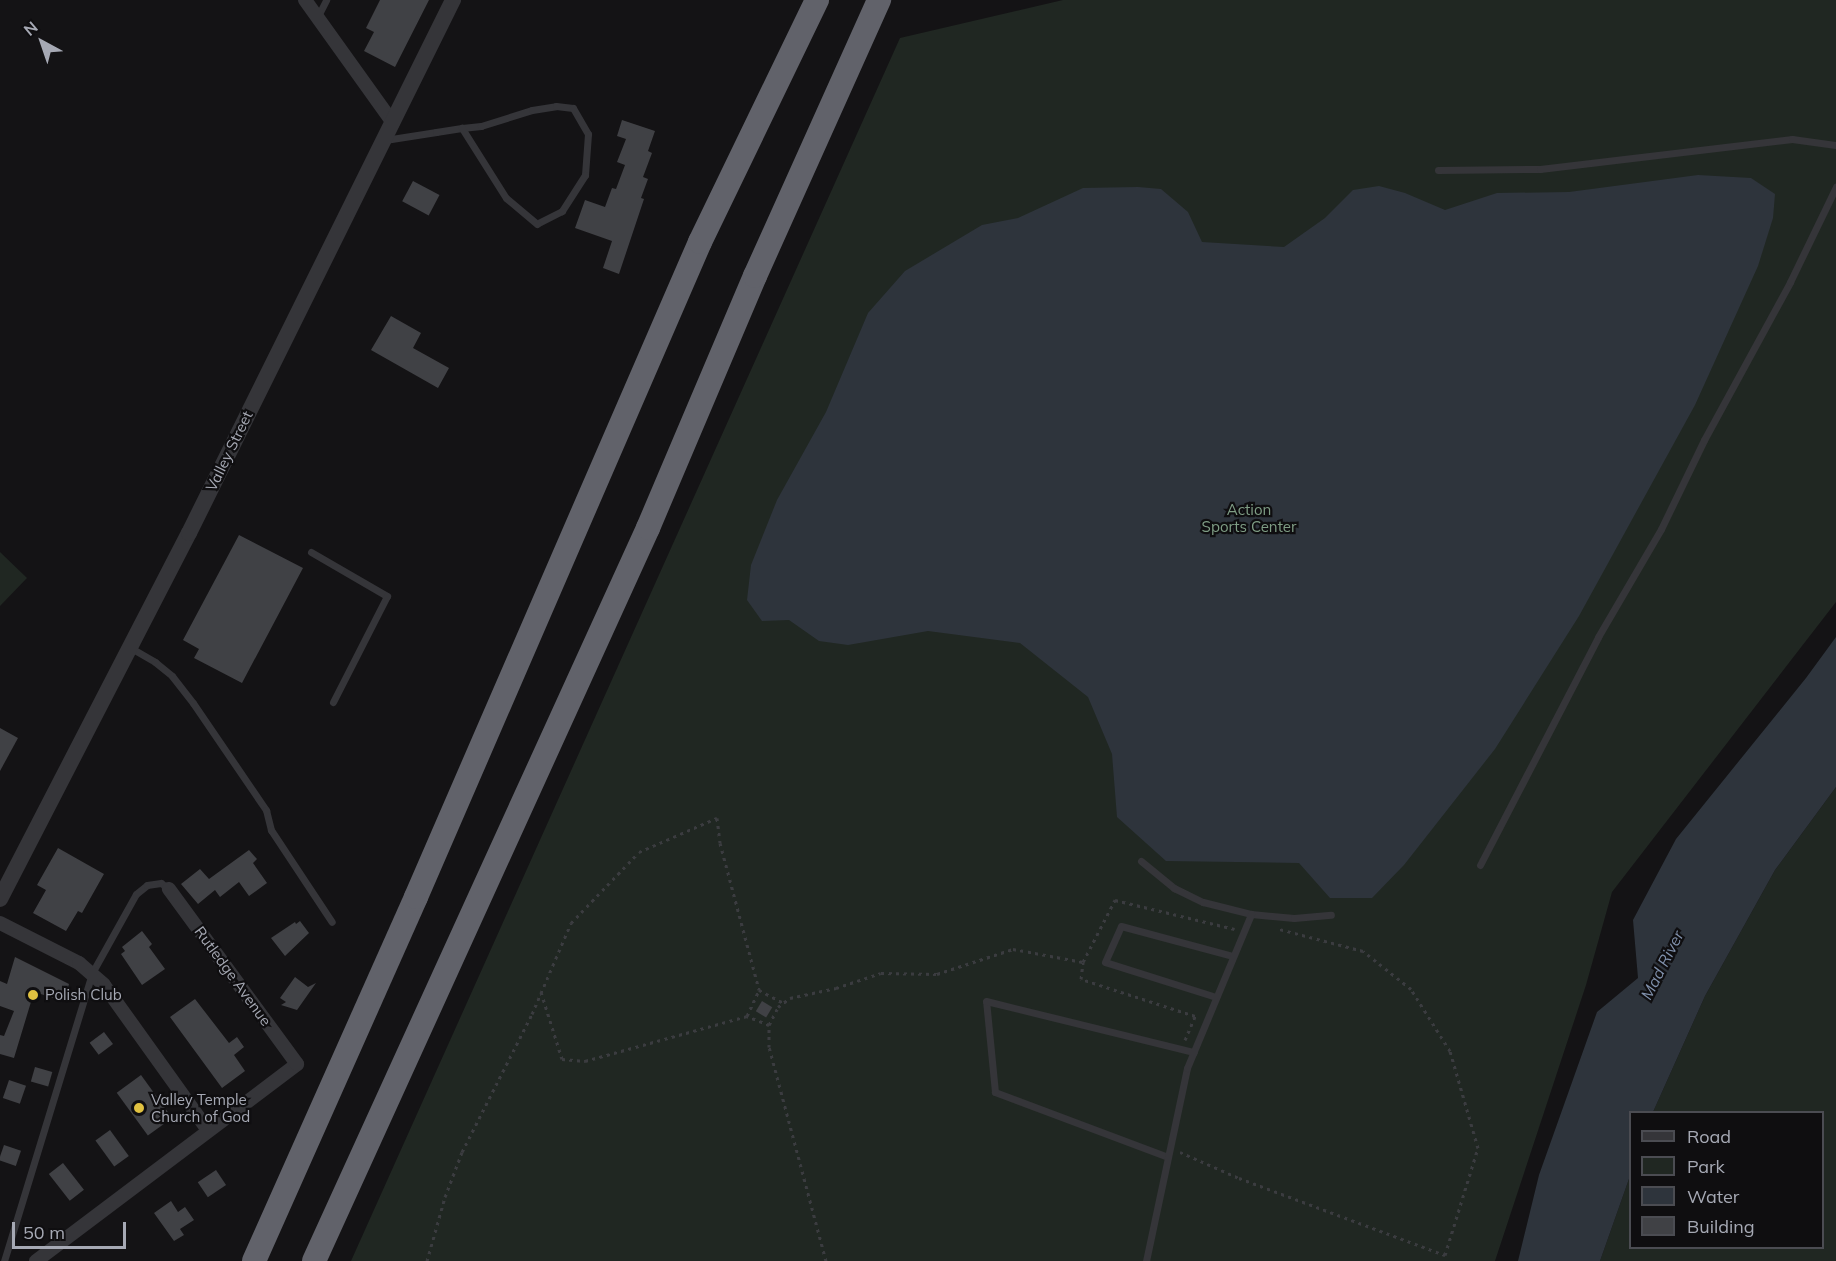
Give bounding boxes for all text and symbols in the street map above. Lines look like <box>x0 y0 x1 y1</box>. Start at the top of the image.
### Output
north arrow <box>12 12 72 72</box>
text: N <box>19 17 41 40</box>
street label: Valley Street <box>202 408 256 494</box>
park label: Action Sports Center <box>1202 500 1296 535</box>
street label: Rutledge Avenue <box>191 923 275 1029</box>
water label: Mad River <box>1636 927 1688 1003</box>
place label: Polish Club <box>45 986 122 1004</box>
marker: Polish Club <box>26 988 40 1002</box>
place label: Valley Temple Church of God <box>151 1090 250 1125</box>
marker: Valley Temple Church of God <box>132 1101 146 1115</box>
legend <box>1629 1111 1824 1249</box>
text: Road <box>1687 1125 1731 1148</box>
text: Park <box>1687 1155 1725 1178</box>
text: Water <box>1687 1185 1739 1208</box>
scale bar <box>15 1210 129 1248</box>
text: Building <box>1687 1215 1755 1238</box>
text: 50 m <box>23 1221 65 1244</box>

